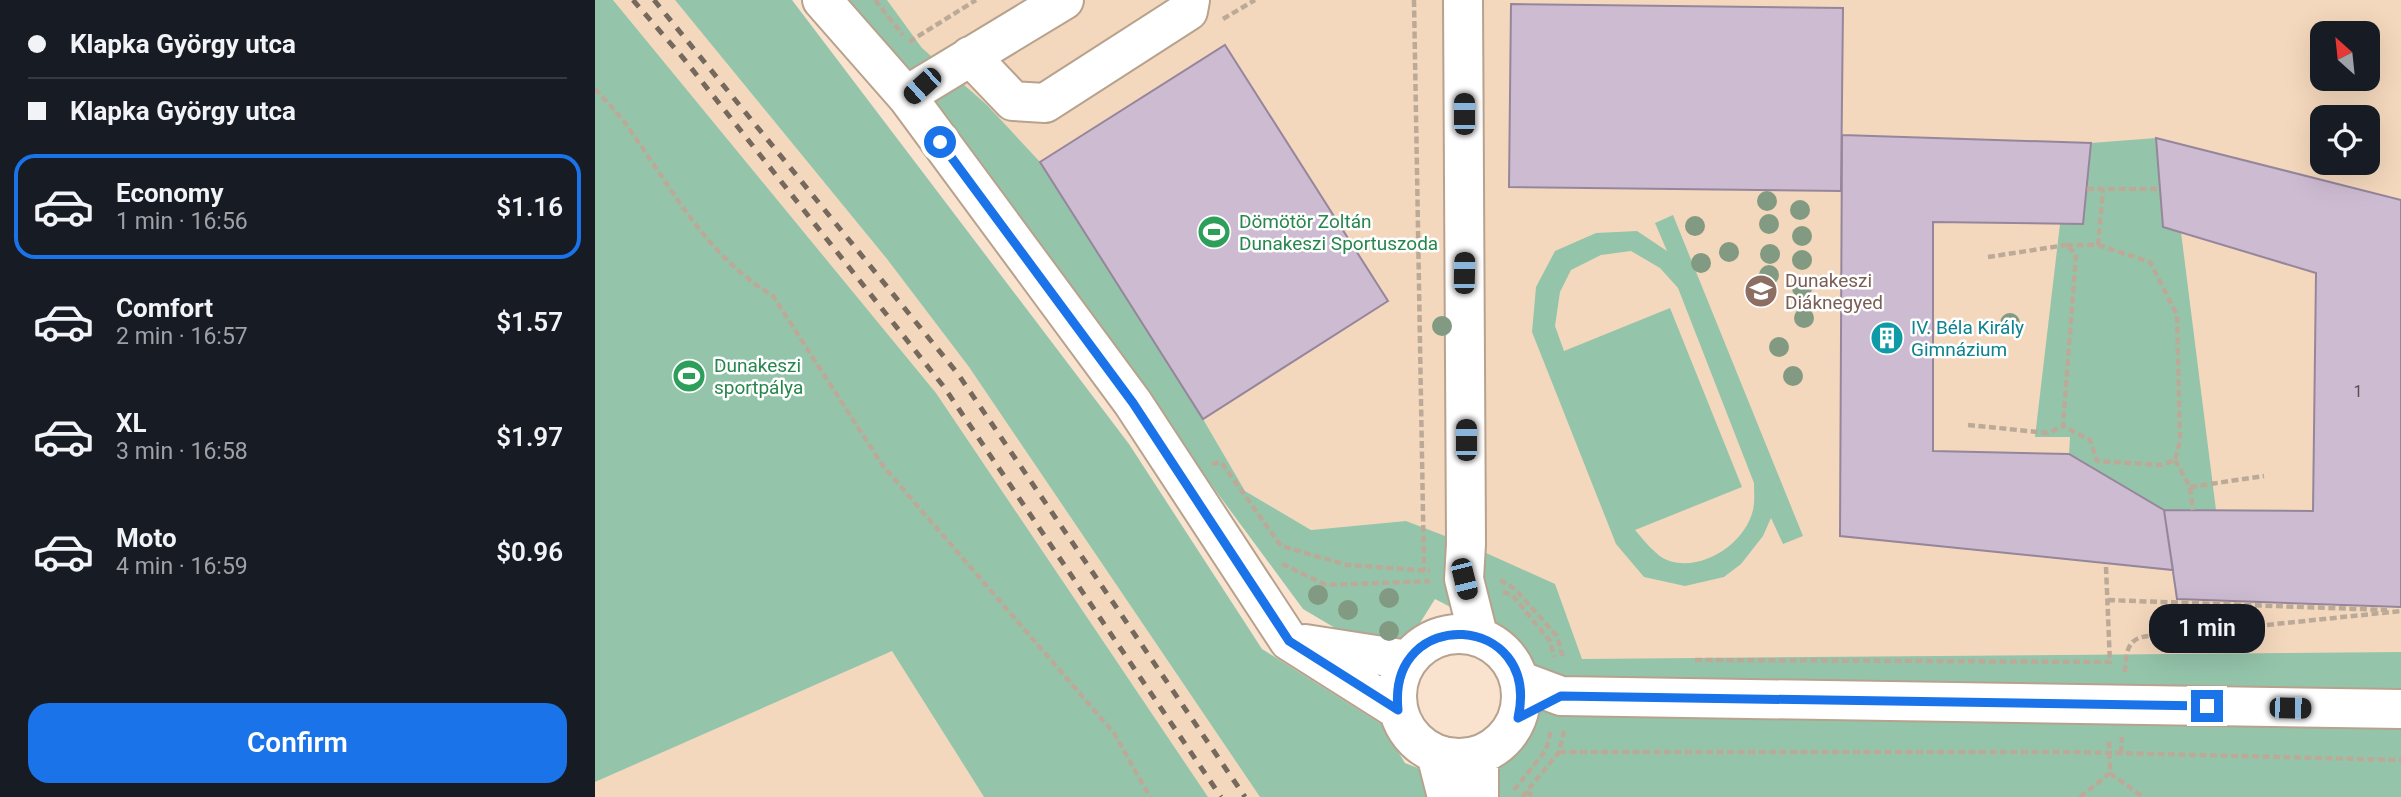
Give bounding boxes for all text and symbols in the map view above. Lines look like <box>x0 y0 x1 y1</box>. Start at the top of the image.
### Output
north arrow <box>2310 21 2380 91</box>
map controls <box>2310 21 2380 175</box>
text: Klapka György utca <box>70 29 296 59</box>
car <box>900 64 945 108</box>
car <box>1454 93 1475 135</box>
text: Klapka György utca <box>70 96 296 126</box>
button: locate <box>2310 105 2380 175</box>
route start <box>924 126 956 158</box>
icon: car <box>32 175 95 238</box>
text: Economy <box>116 178 223 208</box>
text: $1.16 <box>496 192 563 222</box>
text: 1 min · 16:56 <box>116 208 248 235</box>
place label: Dömötör Zoltán Dunakeszi Sportuszoda <box>1239 210 1438 255</box>
sports icon: Dömötör Zoltán Dunakeszi Sportuszoda <box>1195 213 1233 251</box>
car <box>1454 252 1475 294</box>
place label: Dunakeszi Diáknegyed <box>1785 269 1883 314</box>
school or university icon: Dunakeszi Diáknegyed <box>1742 272 1780 310</box>
icon: car <box>32 290 95 353</box>
text: Comfort <box>116 293 213 323</box>
text: $1.57 <box>496 307 563 337</box>
place label: IV. Béla Király Gimnázium <box>1911 316 2024 361</box>
building icon: IV. Béla Király Gimnázium <box>1868 319 1906 357</box>
text: 2 min · 16:57 <box>116 323 248 350</box>
place label: Dunakeszi sportpálya <box>714 354 803 399</box>
sports icon: Dunakeszi sportpálya <box>670 357 708 395</box>
house number: 1 <box>2354 382 2363 401</box>
icon: car <box>32 405 95 468</box>
text: XL <box>116 408 147 438</box>
car <box>1456 419 1477 461</box>
text: $1.97 <box>496 422 563 452</box>
text: 3 min · 16:58 <box>116 438 248 465</box>
icon: car <box>32 520 95 583</box>
text: Moto <box>116 523 177 553</box>
text: $0.96 <box>496 537 563 567</box>
text: 4 min · 16:59 <box>116 553 248 580</box>
car <box>1449 556 1480 602</box>
callout: 1 min <box>2149 604 2265 654</box>
text: 1 min <box>2178 615 2236 642</box>
route end <box>2191 690 2223 722</box>
car <box>2269 697 2312 719</box>
button: Confirm <box>28 703 567 783</box>

